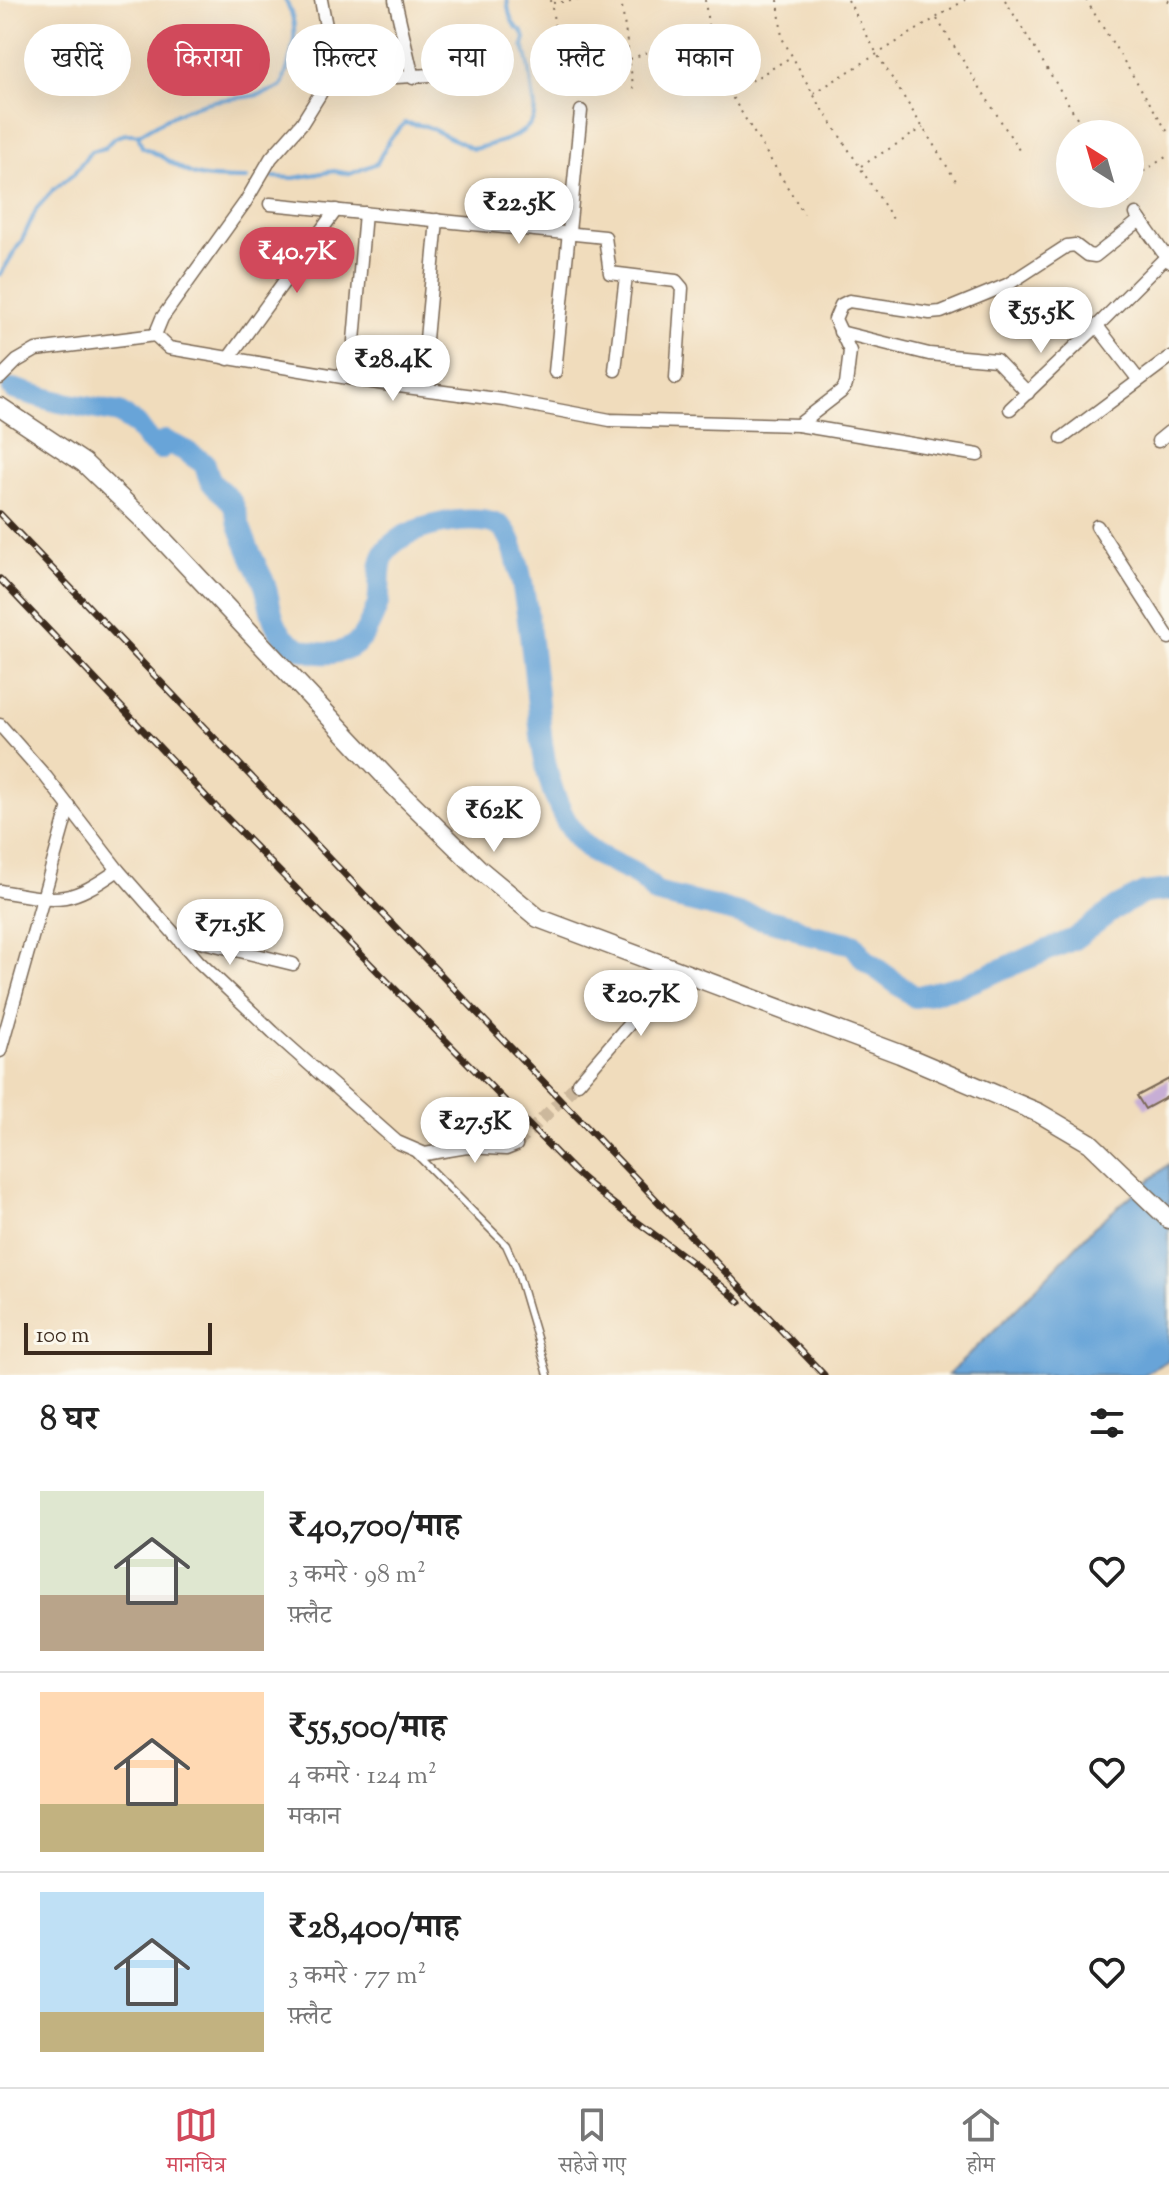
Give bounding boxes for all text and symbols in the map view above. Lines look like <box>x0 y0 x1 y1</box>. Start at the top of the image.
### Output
chip: खरीदें <box>24 24 131 96</box>
chip: किराया <box>147 24 270 96</box>
chip: फ़िल्टर <box>286 24 405 96</box>
chip: नया <box>421 24 514 96</box>
chip: फ़्लैट <box>530 24 632 96</box>
chip: मकान <box>648 24 761 96</box>
north arrow <box>1056 120 1144 208</box>
map controls <box>1056 120 1144 208</box>
pin: ₹22.5K <box>454 178 584 246</box>
text: ₹22.5K <box>482 185 556 222</box>
pin: ₹40.7K <box>232 227 362 295</box>
text: ₹40.7K <box>257 234 337 271</box>
pin: ₹55.5K <box>976 287 1106 355</box>
text: ₹55.5K <box>1008 294 1074 331</box>
pin: ₹28.4K <box>328 335 458 403</box>
text: ₹28.4K <box>354 342 432 379</box>
pin: ₹62K <box>447 786 541 854</box>
text: ₹62K <box>465 793 523 830</box>
pin: ₹71.5K <box>165 899 295 967</box>
text: ₹71.5K <box>195 906 265 943</box>
pin: ₹20.7K <box>576 970 706 1038</box>
text: ₹20.7K <box>602 977 680 1014</box>
pin: ₹27.5K <box>410 1097 540 1165</box>
text: ₹27.5K <box>439 1104 511 1141</box>
scale bar <box>24 1319 212 1355</box>
text: 100 m <box>36 1321 89 1353</box>
text: 8 घर <box>40 1396 98 1445</box>
icon: filters <box>1085 1401 1129 1445</box>
text: ₹40,700/माह <box>288 1503 460 1552</box>
icon: home <box>104 1523 200 1619</box>
icon: heart <box>1085 1549 1129 1593</box>
text: 3 कमरे · 98 m² <box>288 1557 426 1594</box>
text: फ़्लैट <box>288 1598 331 1635</box>
text: ₹55,500/माह <box>288 1704 446 1753</box>
icon: home <box>104 1724 200 1820</box>
icon: heart <box>1085 1750 1129 1794</box>
text: 4 कमरे · 124 m² <box>288 1758 437 1795</box>
text: मकान <box>288 1799 341 1836</box>
text: ₹28,400/माह <box>288 1904 460 1953</box>
icon: home <box>104 1924 200 2020</box>
icon: heart <box>1085 1950 1129 1994</box>
text: 3 कमरे · 77 m² <box>288 1958 426 1995</box>
text: फ़्लैट <box>288 1999 331 2036</box>
tab: मानचित्र <box>166 2103 226 2186</box>
tab: सहेजे गए <box>559 2103 626 2186</box>
tab: होम <box>959 2103 1003 2186</box>

